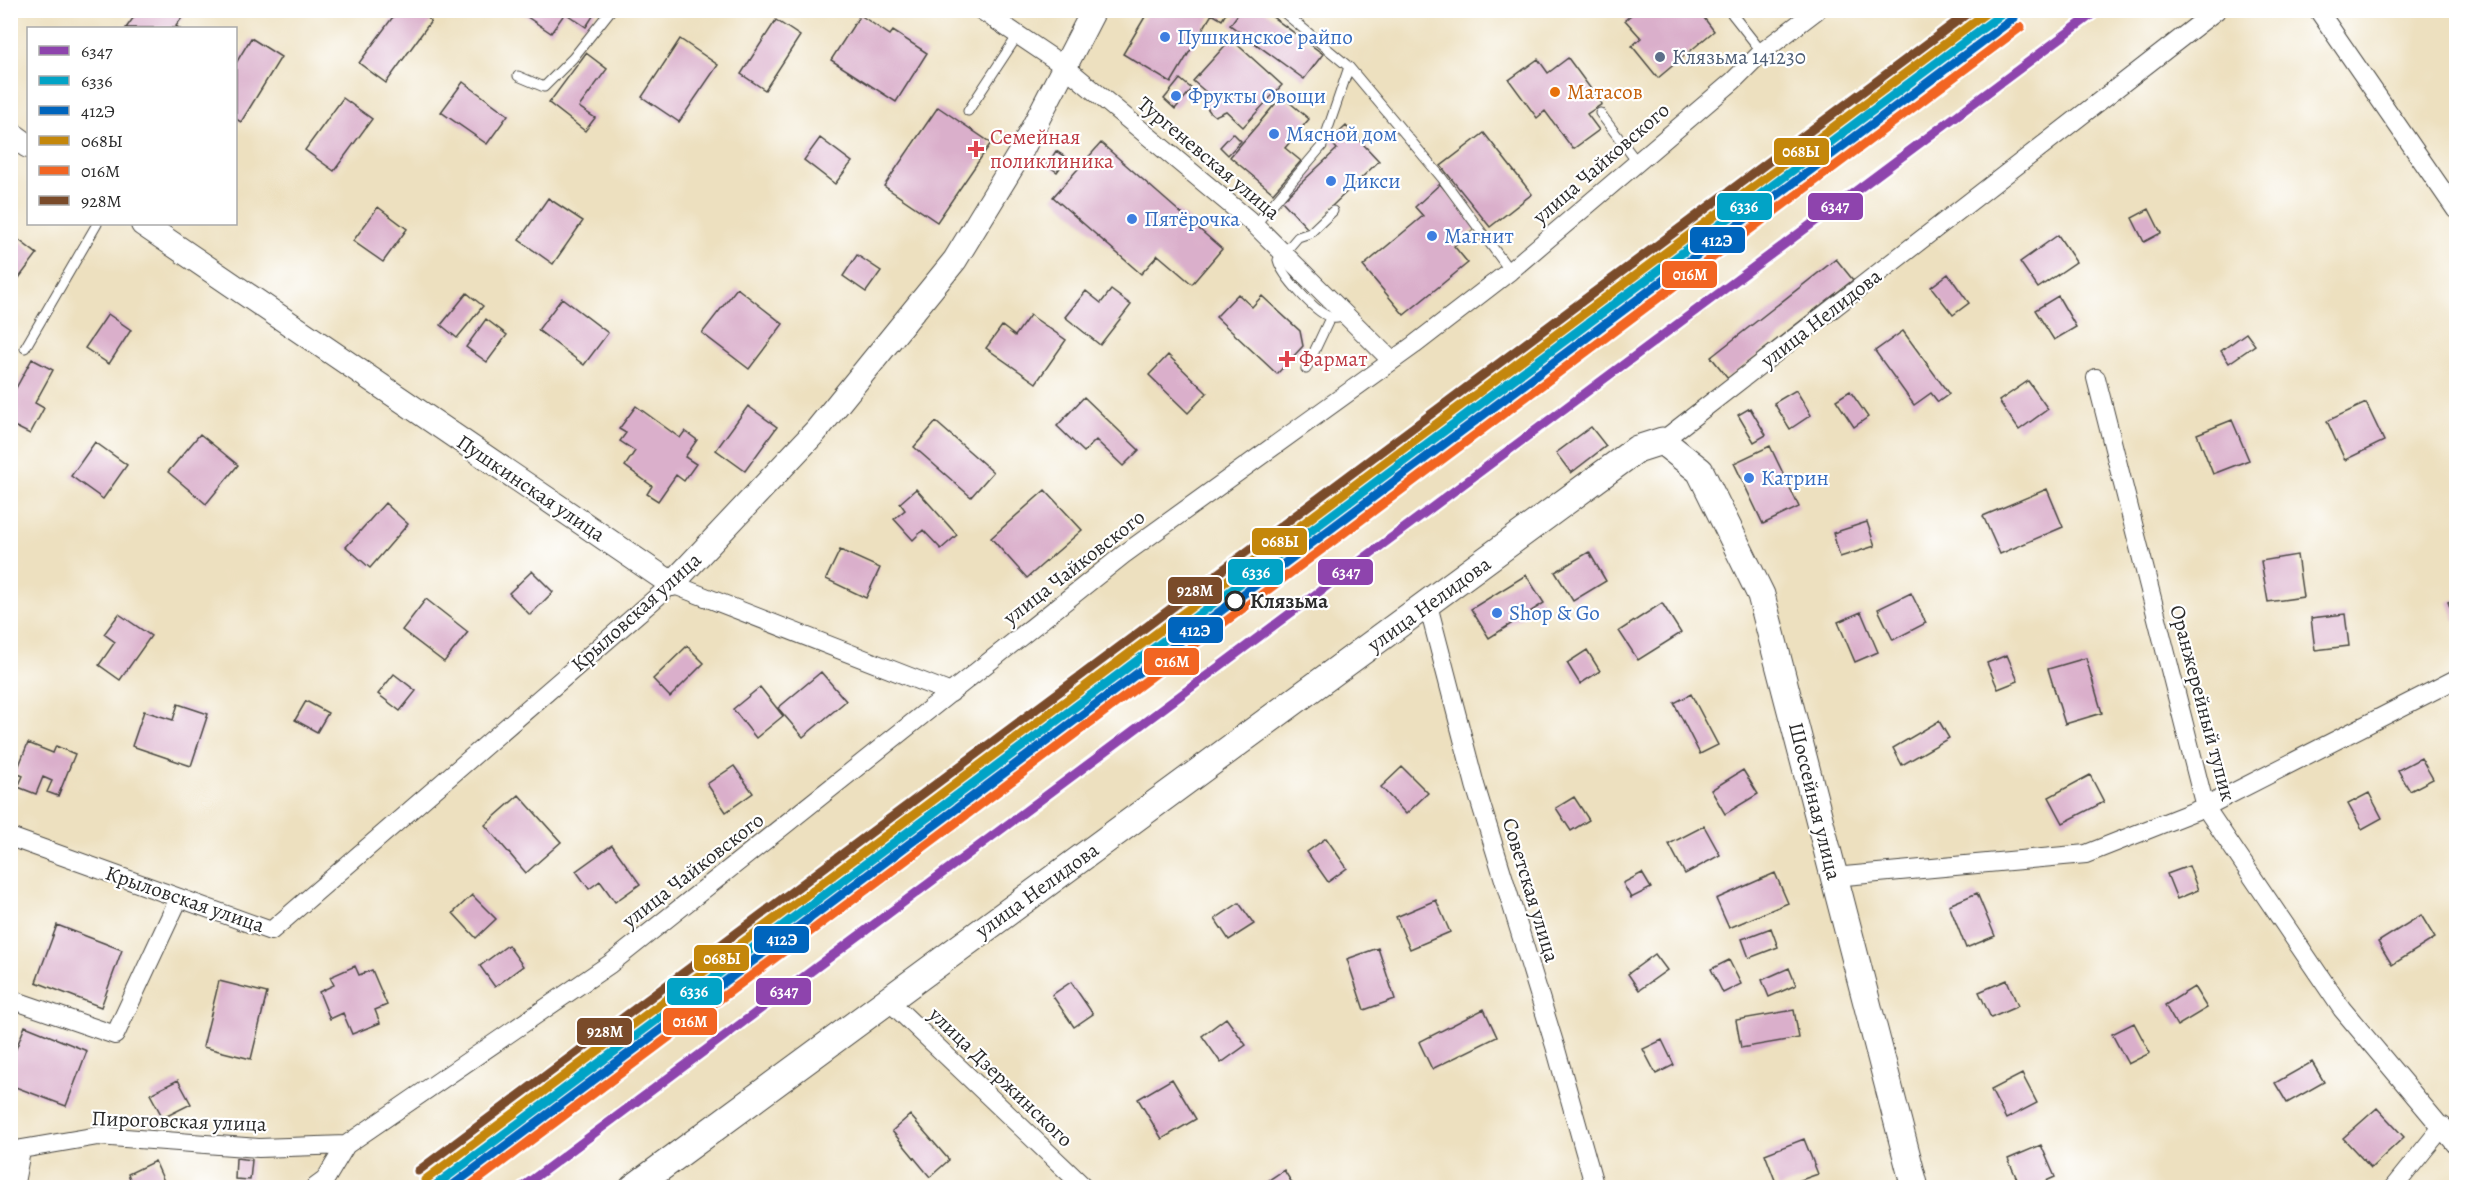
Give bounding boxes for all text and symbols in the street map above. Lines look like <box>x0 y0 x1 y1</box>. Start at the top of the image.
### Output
place label: Пушкинское райпо <box>1177 23 1353 51</box>
legend <box>27 27 237 225</box>
marker: Пушкинское райпо <box>1158 30 1172 44</box>
text: 6347 <box>81 39 113 63</box>
place label: Клязьма 141230 <box>1672 43 1806 71</box>
marker: Клязьма 141230 <box>1653 50 1667 64</box>
text: 6336 <box>81 69 113 93</box>
place label: Матасов <box>1567 78 1643 106</box>
place label: Фрукты Овощи <box>1188 82 1326 110</box>
marker: Матасов <box>1548 85 1562 99</box>
marker: Фрукты Овощи <box>1169 89 1183 103</box>
street label: Тургеневская улица <box>1132 90 1287 226</box>
street label: улица Чайковского <box>1526 96 1675 231</box>
text: 412Э <box>81 99 115 123</box>
place label: Мясной дом <box>1286 120 1397 148</box>
place label: Семейная поликлиника <box>990 123 1114 175</box>
marker: Мясной дом <box>1267 127 1281 141</box>
text: 068Ы <box>81 129 123 153</box>
line badge: 068Ы <box>1773 137 1830 166</box>
marker: Семейная поликлиника <box>967 140 985 158</box>
text: 068Ы <box>1782 141 1820 163</box>
text: 016М <box>81 159 120 183</box>
place label: Дикси <box>1343 167 1401 195</box>
marker: Дикси <box>1324 174 1338 188</box>
text: 928М <box>81 189 122 213</box>
line badge: 6336 <box>1716 192 1773 221</box>
line badge: 6347 <box>1807 192 1864 221</box>
text: 6336 <box>1730 196 1759 218</box>
text: 6347 <box>1821 196 1850 218</box>
place label: Пятёрочка <box>1144 205 1240 233</box>
marker: Пятёрочка <box>1125 212 1139 226</box>
place label: Магнит <box>1444 222 1514 250</box>
line badge: 412Э <box>1689 226 1746 254</box>
marker: Магнит <box>1425 229 1439 243</box>
text: 412Э <box>1702 230 1733 252</box>
line badge: 016М <box>1661 260 1718 289</box>
street label: улица Нелидова <box>1754 262 1887 375</box>
text: 016М <box>1673 264 1708 286</box>
place label: Фармат <box>1299 345 1368 373</box>
marker: Фармат <box>1280 352 1294 366</box>
street label: Пушкинская улица <box>451 428 611 548</box>
place label: Катрин <box>1761 464 1829 492</box>
marker: Катрин <box>1742 471 1756 485</box>
street label: улица Чайковского <box>997 503 1151 632</box>
line badge: 068Ы <box>1251 527 1308 556</box>
text: 068Ы <box>1261 531 1299 553</box>
street label: Крыловская улица <box>565 546 707 678</box>
street label: улица Нелидова <box>1361 550 1497 659</box>
line badge: 6336 <box>1227 558 1284 586</box>
line badge: 6347 <box>1317 558 1374 586</box>
text: 6336 <box>1242 562 1271 584</box>
text: 6347 <box>1332 562 1361 584</box>
line badge: 928М <box>1167 576 1223 605</box>
text: 928М <box>1177 580 1214 602</box>
place label: Клязьма <box>1250 587 1328 615</box>
marker: Клязьма <box>1225 591 1245 611</box>
place label: Shop & Go <box>1509 599 1600 627</box>
street label: Оранжерейный тупик <box>2163 602 2243 804</box>
marker: Shop & Go <box>1490 606 1504 620</box>
line badge: 412Э <box>1167 616 1224 644</box>
text: 412Э <box>1180 620 1211 642</box>
line badge: 016М <box>1143 647 1200 676</box>
text: 016М <box>1155 651 1190 673</box>
street label: Шоссейная улица <box>1782 719 1848 883</box>
street label: улица Чайковского <box>616 806 770 935</box>
street label: Советская улица <box>1496 814 1566 966</box>
street label: улица Нелидова <box>969 836 1105 945</box>
street label: Крыловская улица <box>102 859 268 939</box>
line badge: 412Э <box>753 925 810 954</box>
text: 412Э <box>767 929 798 951</box>
line badge: 068Ы <box>693 944 750 972</box>
text: 068Ы <box>703 948 741 970</box>
line badge: 6336 <box>666 977 723 1006</box>
line badge: 6347 <box>755 977 812 1006</box>
text: 6336 <box>680 981 709 1003</box>
text: 6347 <box>770 981 799 1003</box>
street label: улица Дзержинского <box>922 1000 1079 1153</box>
line badge: 016М <box>662 1007 718 1036</box>
text: 016М <box>673 1011 708 1033</box>
line badge: 928М <box>576 1017 633 1046</box>
text: 928М <box>587 1021 624 1043</box>
street label: Пироговская улица <box>91 1104 267 1138</box>

